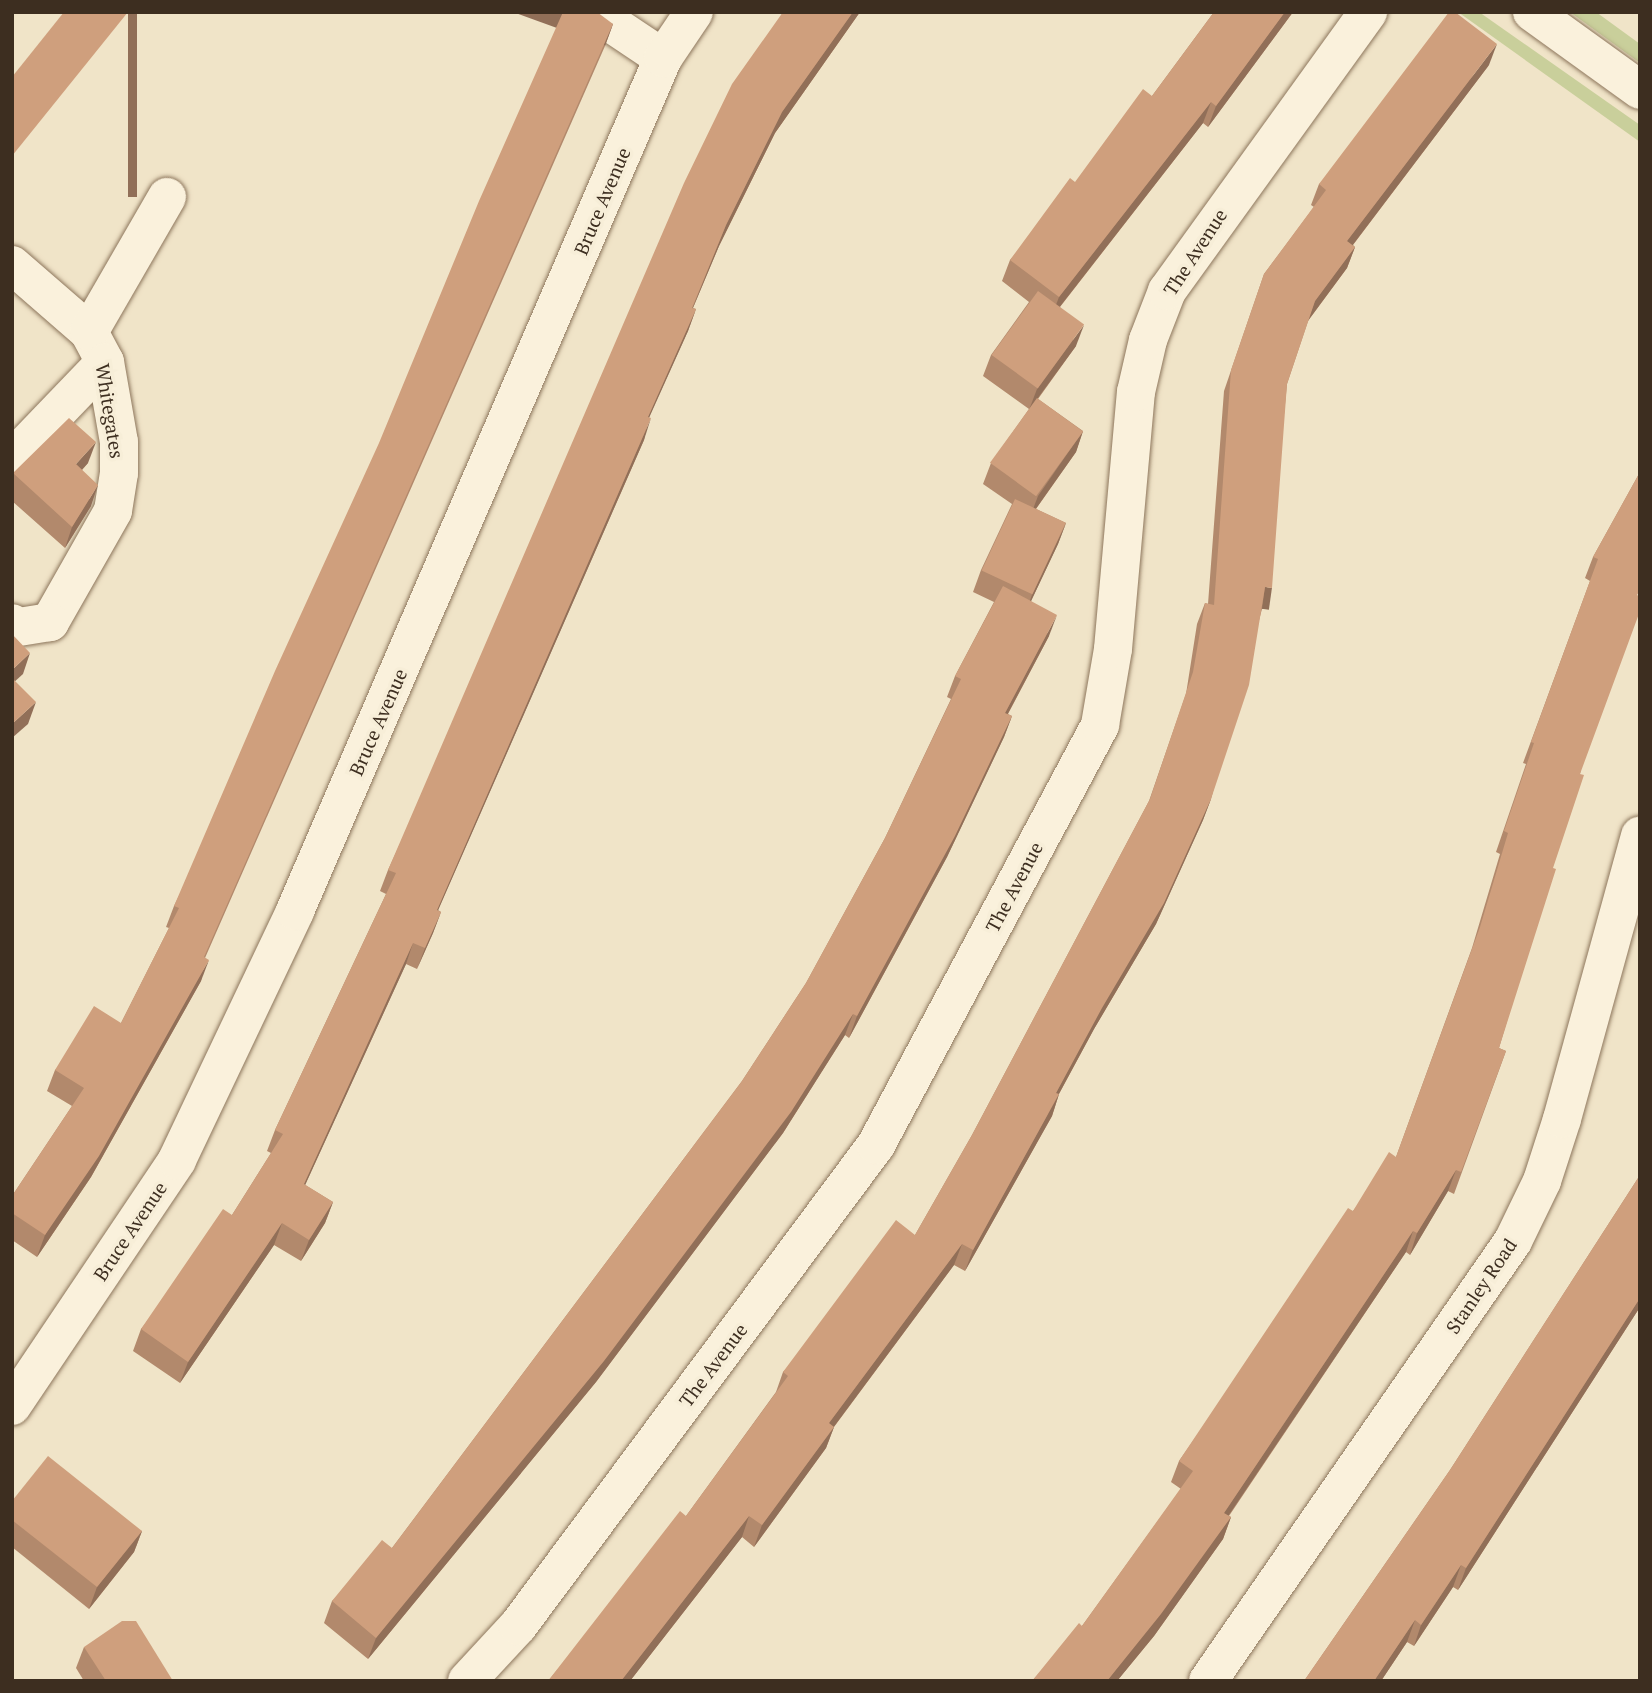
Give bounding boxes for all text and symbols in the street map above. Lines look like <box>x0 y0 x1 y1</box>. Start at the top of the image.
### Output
street label: Bruce Avenue <box>569 144 635 258</box>
street label: The Avenue <box>1158 204 1232 300</box>
street label: Whitegates <box>91 362 129 460</box>
street label: Bruce Avenue <box>344 665 412 779</box>
street label: The Avenue <box>981 838 1047 936</box>
street label: Bruce Avenue <box>88 1177 172 1285</box>
street label: Stanley Road <box>1441 1234 1521 1338</box>
street label: The Avenue <box>674 1318 752 1412</box>

